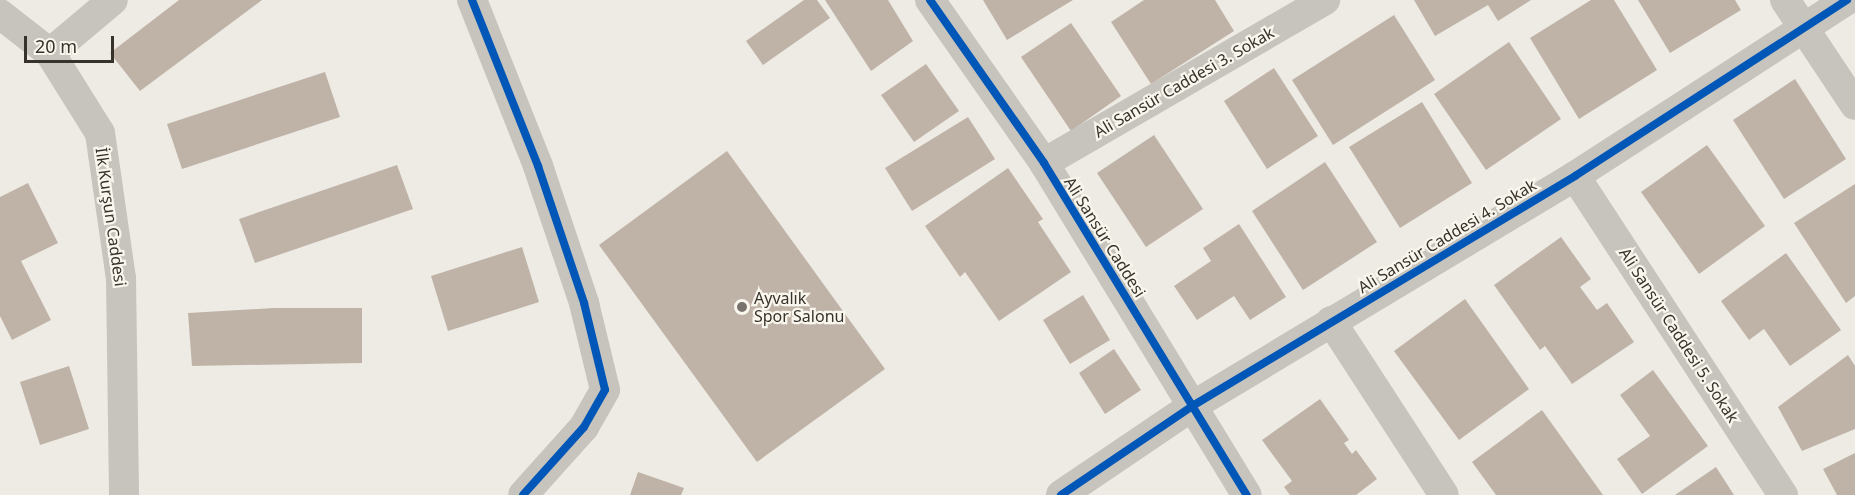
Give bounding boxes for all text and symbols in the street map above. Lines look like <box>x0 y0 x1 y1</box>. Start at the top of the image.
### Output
street label: Ali Sansür Caddesi 3. Sokak <box>1091 23 1277 141</box>
scale bar <box>27 24 117 62</box>
text: 20 m <box>35 34 77 58</box>
street label: İlk Kurşun Caddesi <box>92 146 130 288</box>
street label: Ali Sansür Caddesi <box>1060 173 1150 301</box>
street label: Ali Sansür Caddesi 4. Sokak <box>1354 175 1540 297</box>
street label: Ali Sansür Caddesi 5. Sokak <box>1615 244 1743 426</box>
place label: Ayvalık Spor Salonu <box>754 288 844 326</box>
marker: Ayvalık Spor Salonu <box>735 300 749 314</box>

